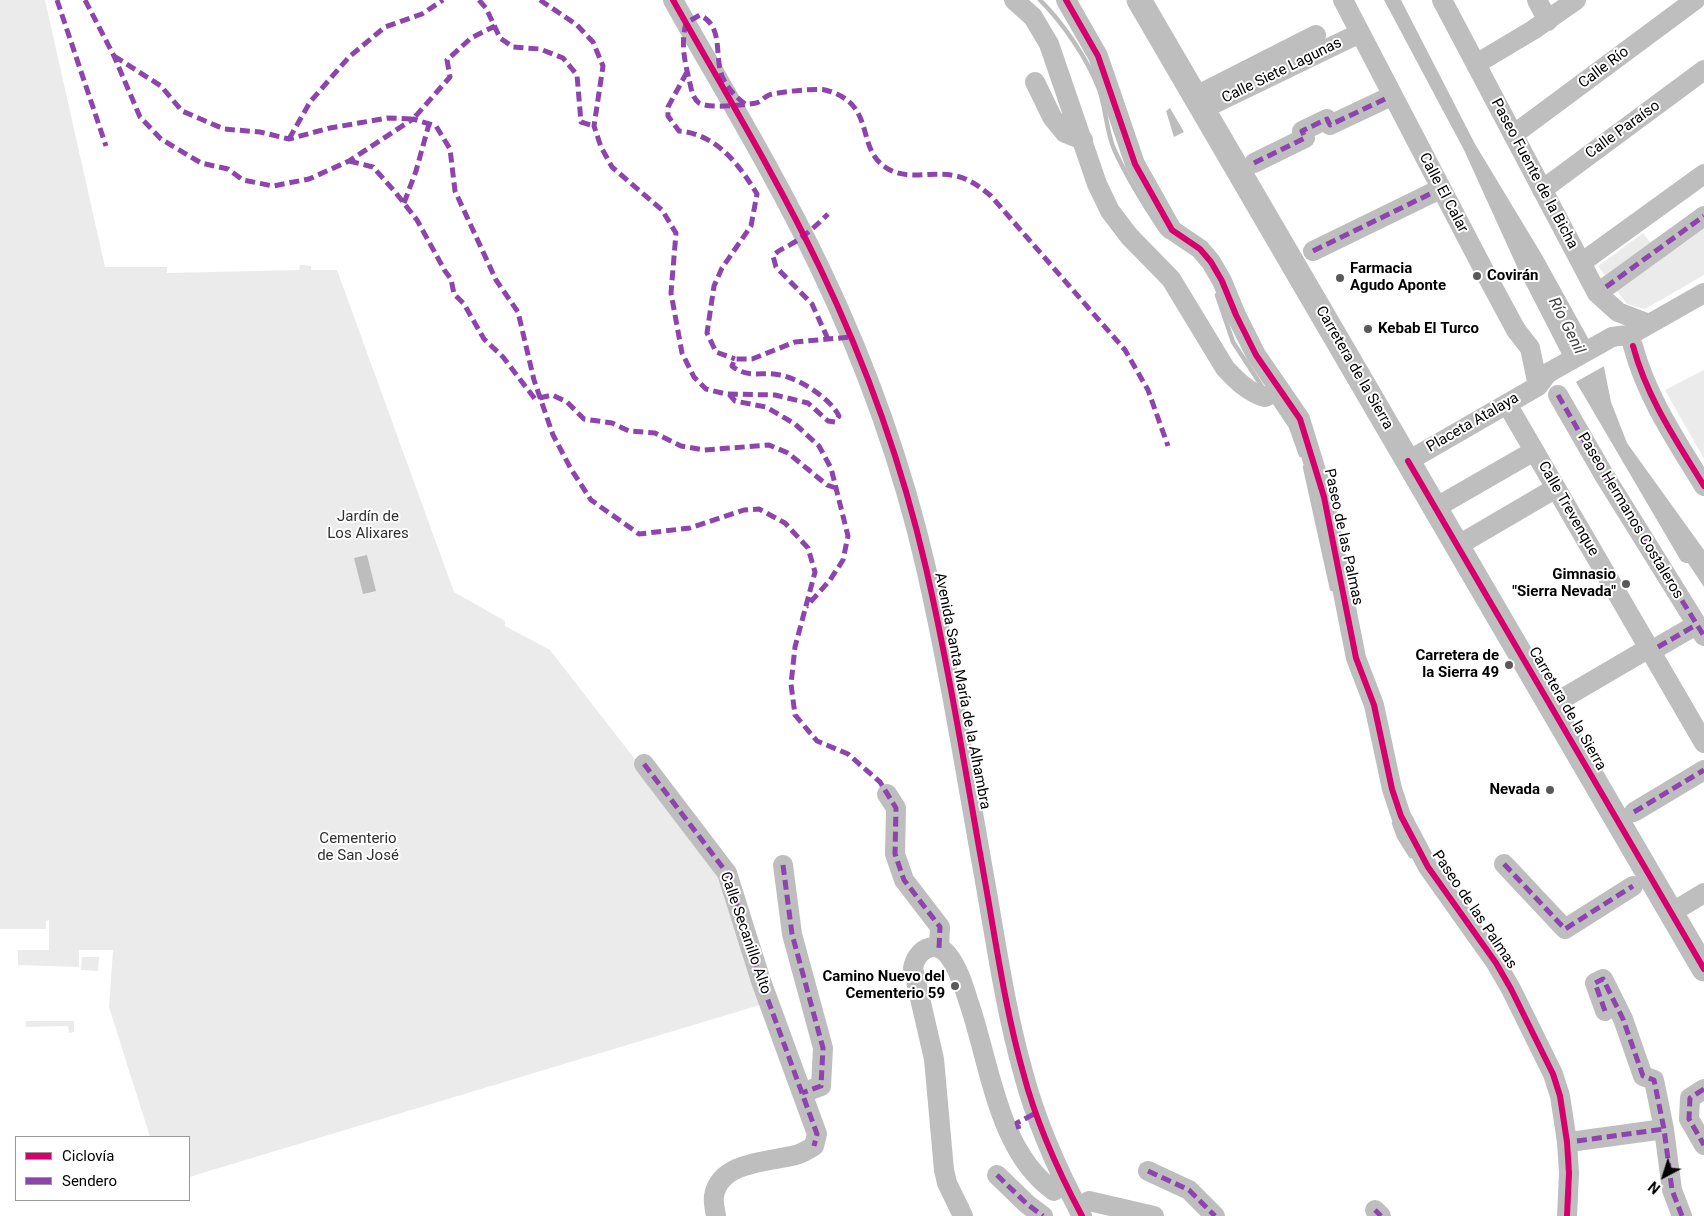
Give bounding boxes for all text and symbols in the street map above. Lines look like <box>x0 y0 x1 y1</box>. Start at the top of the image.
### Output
street label: Calle Siete Lagunas <box>1219 34 1345 108</box>
street label: Calle Río <box>1575 43 1633 93</box>
street label: Paseo Fuente de la Bicha <box>1487 96 1581 252</box>
street label: Calle Paraíso <box>1582 97 1664 163</box>
street label: Calle El Calar <box>1414 150 1472 236</box>
place label: Farmacia Agudo Aponte <box>1350 260 1446 295</box>
place label: Covirán <box>1487 267 1538 285</box>
marker: Covirán <box>1471 270 1483 282</box>
marker: Farmacia Agudo Aponte <box>1334 272 1346 284</box>
water label: Río Genil <box>1544 294 1588 358</box>
street label: Carretera de la Sierra <box>1311 303 1397 433</box>
place label: Kebab El Turco <box>1378 320 1479 338</box>
marker: Kebab El Turco <box>1362 323 1374 335</box>
street label: Placeta Atalaya <box>1424 389 1522 457</box>
street label: Paseo Hermanos Costaleros <box>1573 430 1687 602</box>
street label: Calle Trevenque <box>1534 458 1602 560</box>
street label: Paseo de las Palmas <box>1320 467 1366 607</box>
park label: Jardín de Los Alixares <box>327 508 409 543</box>
place label: Gimnasio "Sierra Nevada" <box>1512 566 1616 601</box>
street label: Avenida Santa María de la Alhambra <box>930 571 994 811</box>
marker: Gimnasio "Sierra Nevada" <box>1620 578 1632 590</box>
street label: Carretera de la Sierra <box>1524 644 1610 774</box>
place label: Carretera de la Sierra 49 <box>1415 647 1499 682</box>
marker: Carretera de la Sierra 49 <box>1503 659 1515 671</box>
place label: Nevada <box>1489 781 1540 799</box>
marker: Nevada <box>1544 784 1556 796</box>
park label: Cementerio de San José <box>317 830 399 865</box>
street label: Paseo de las Palmas <box>1428 847 1520 973</box>
street label: Calle Secanillo Alto <box>716 870 774 996</box>
place label: Camino Nuevo del Cementerio 59 <box>822 968 945 1003</box>
marker: Camino Nuevo del Cementerio 59 <box>949 980 961 992</box>
legend <box>15 1136 190 1201</box>
text: Ciclovía <box>62 1147 115 1165</box>
north arrow <box>1639 1151 1689 1201</box>
text: Sendero <box>62 1172 117 1190</box>
text: N <box>1645 1178 1663 1197</box>

